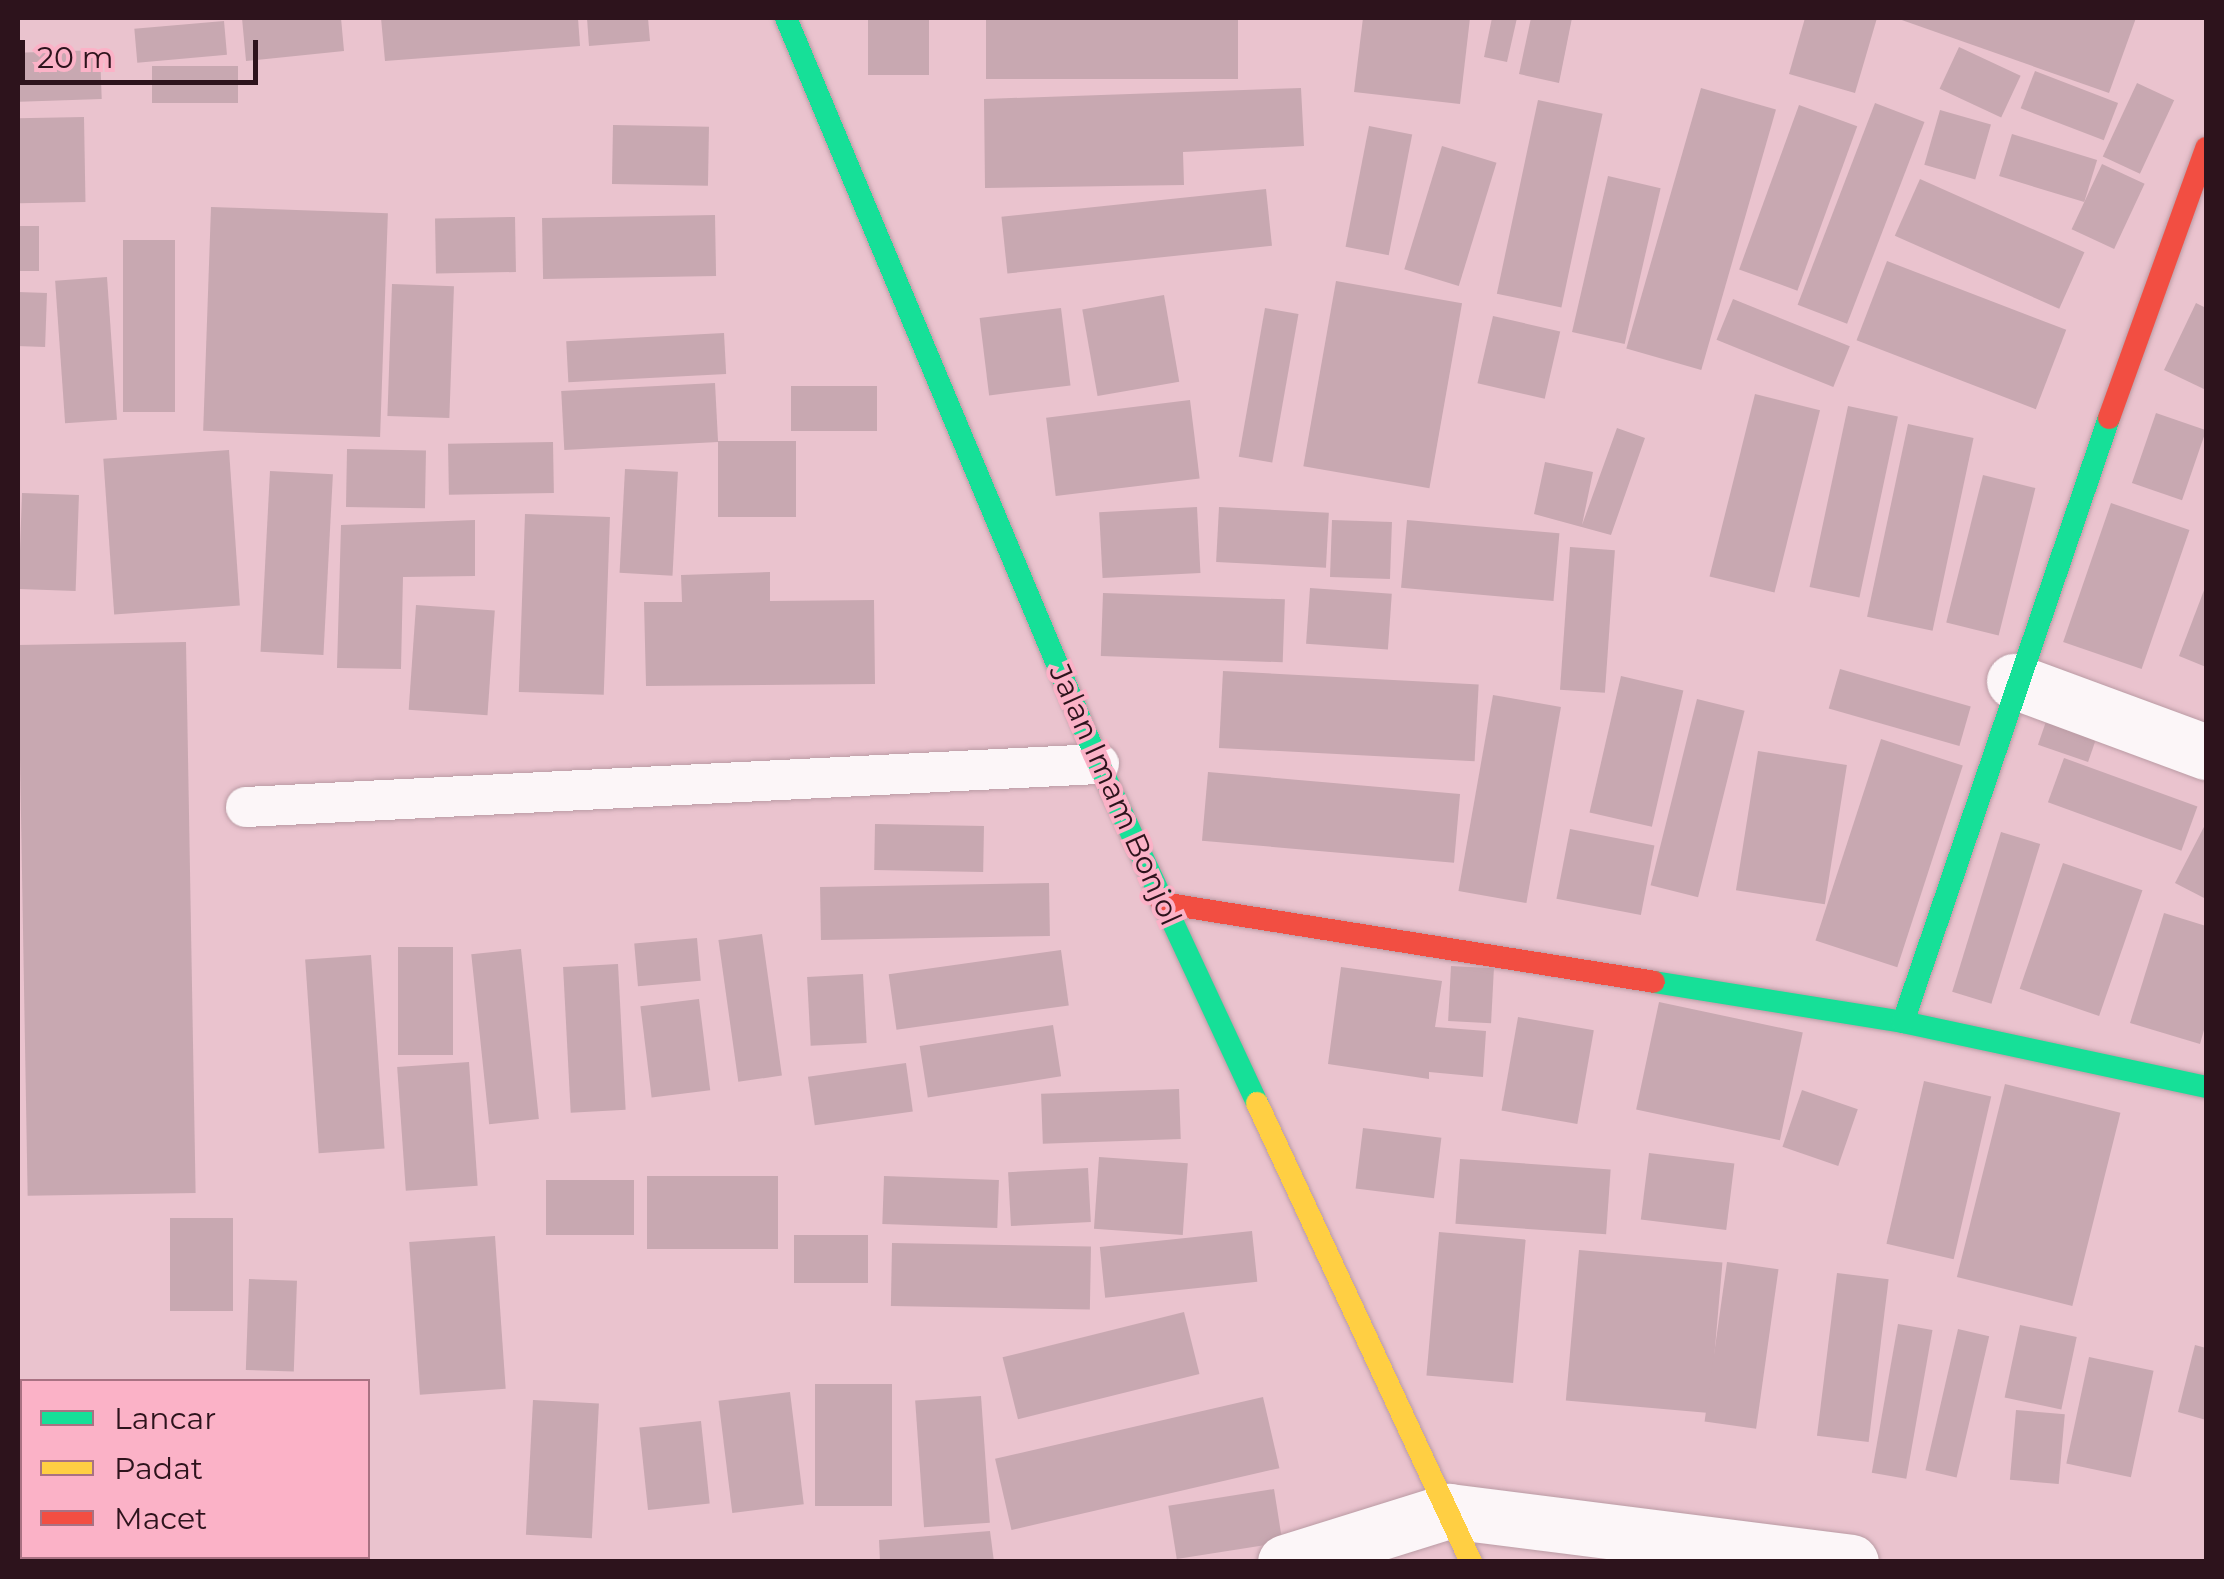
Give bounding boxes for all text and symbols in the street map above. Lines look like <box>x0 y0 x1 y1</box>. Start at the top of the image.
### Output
scale bar <box>25 20 262 82</box>
text: 20 m <box>37 39 114 76</box>
street label: Jalan Imam Bonjol <box>1041 659 1189 931</box>
legend <box>20 1379 370 1559</box>
text: Lancar <box>114 1400 216 1437</box>
text: Padat <box>114 1450 203 1487</box>
text: Macet <box>114 1500 207 1537</box>

